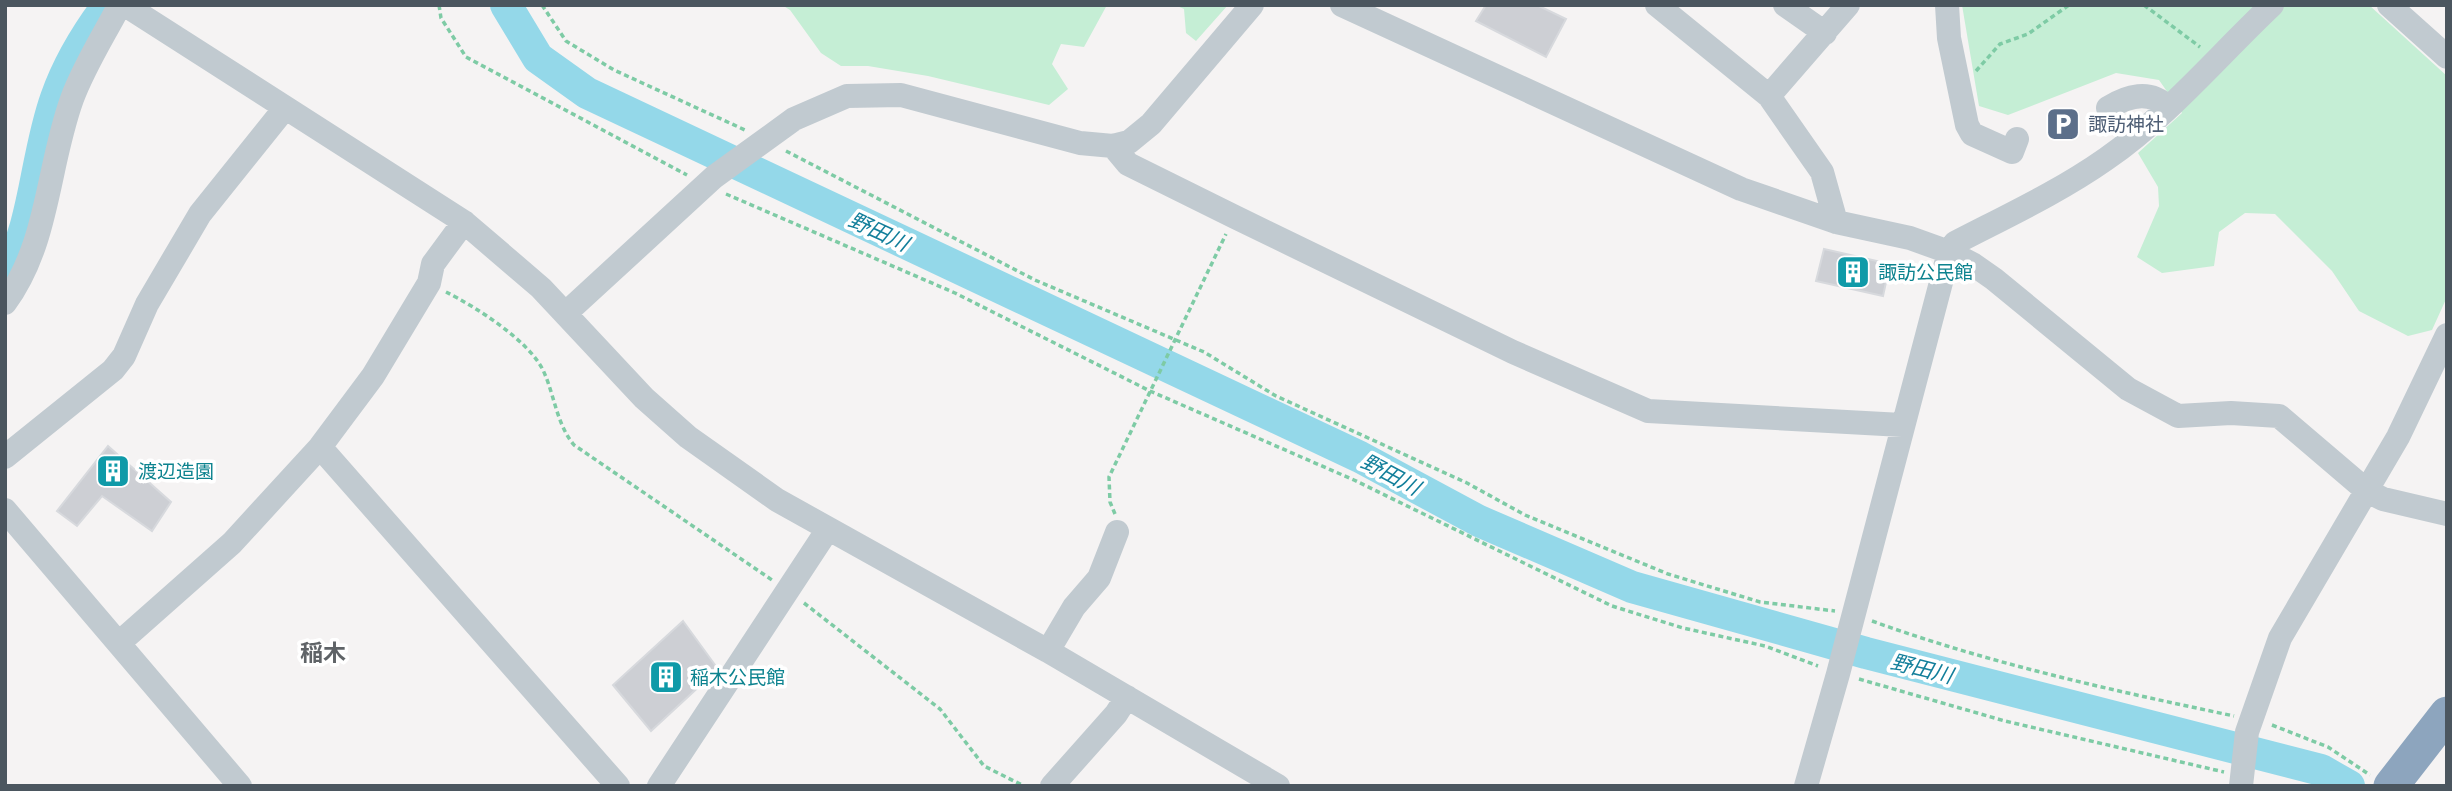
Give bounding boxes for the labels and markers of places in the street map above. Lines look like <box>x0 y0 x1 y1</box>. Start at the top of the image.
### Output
parking icon: 諏訪神社 <box>2044 105 2082 143</box>
place label: 諏訪神社 <box>2088 111 2164 137</box>
building icon: 諏訪公民館 <box>1834 253 1872 291</box>
place label: 諏訪公民館 <box>1878 259 1973 285</box>
building icon: 渡辺造園 <box>94 452 132 490</box>
place label: 渡辺造園 <box>138 458 214 484</box>
building icon: 稲木公民館 <box>647 658 685 696</box>
place label: 稲木公民館 <box>690 664 785 690</box>

